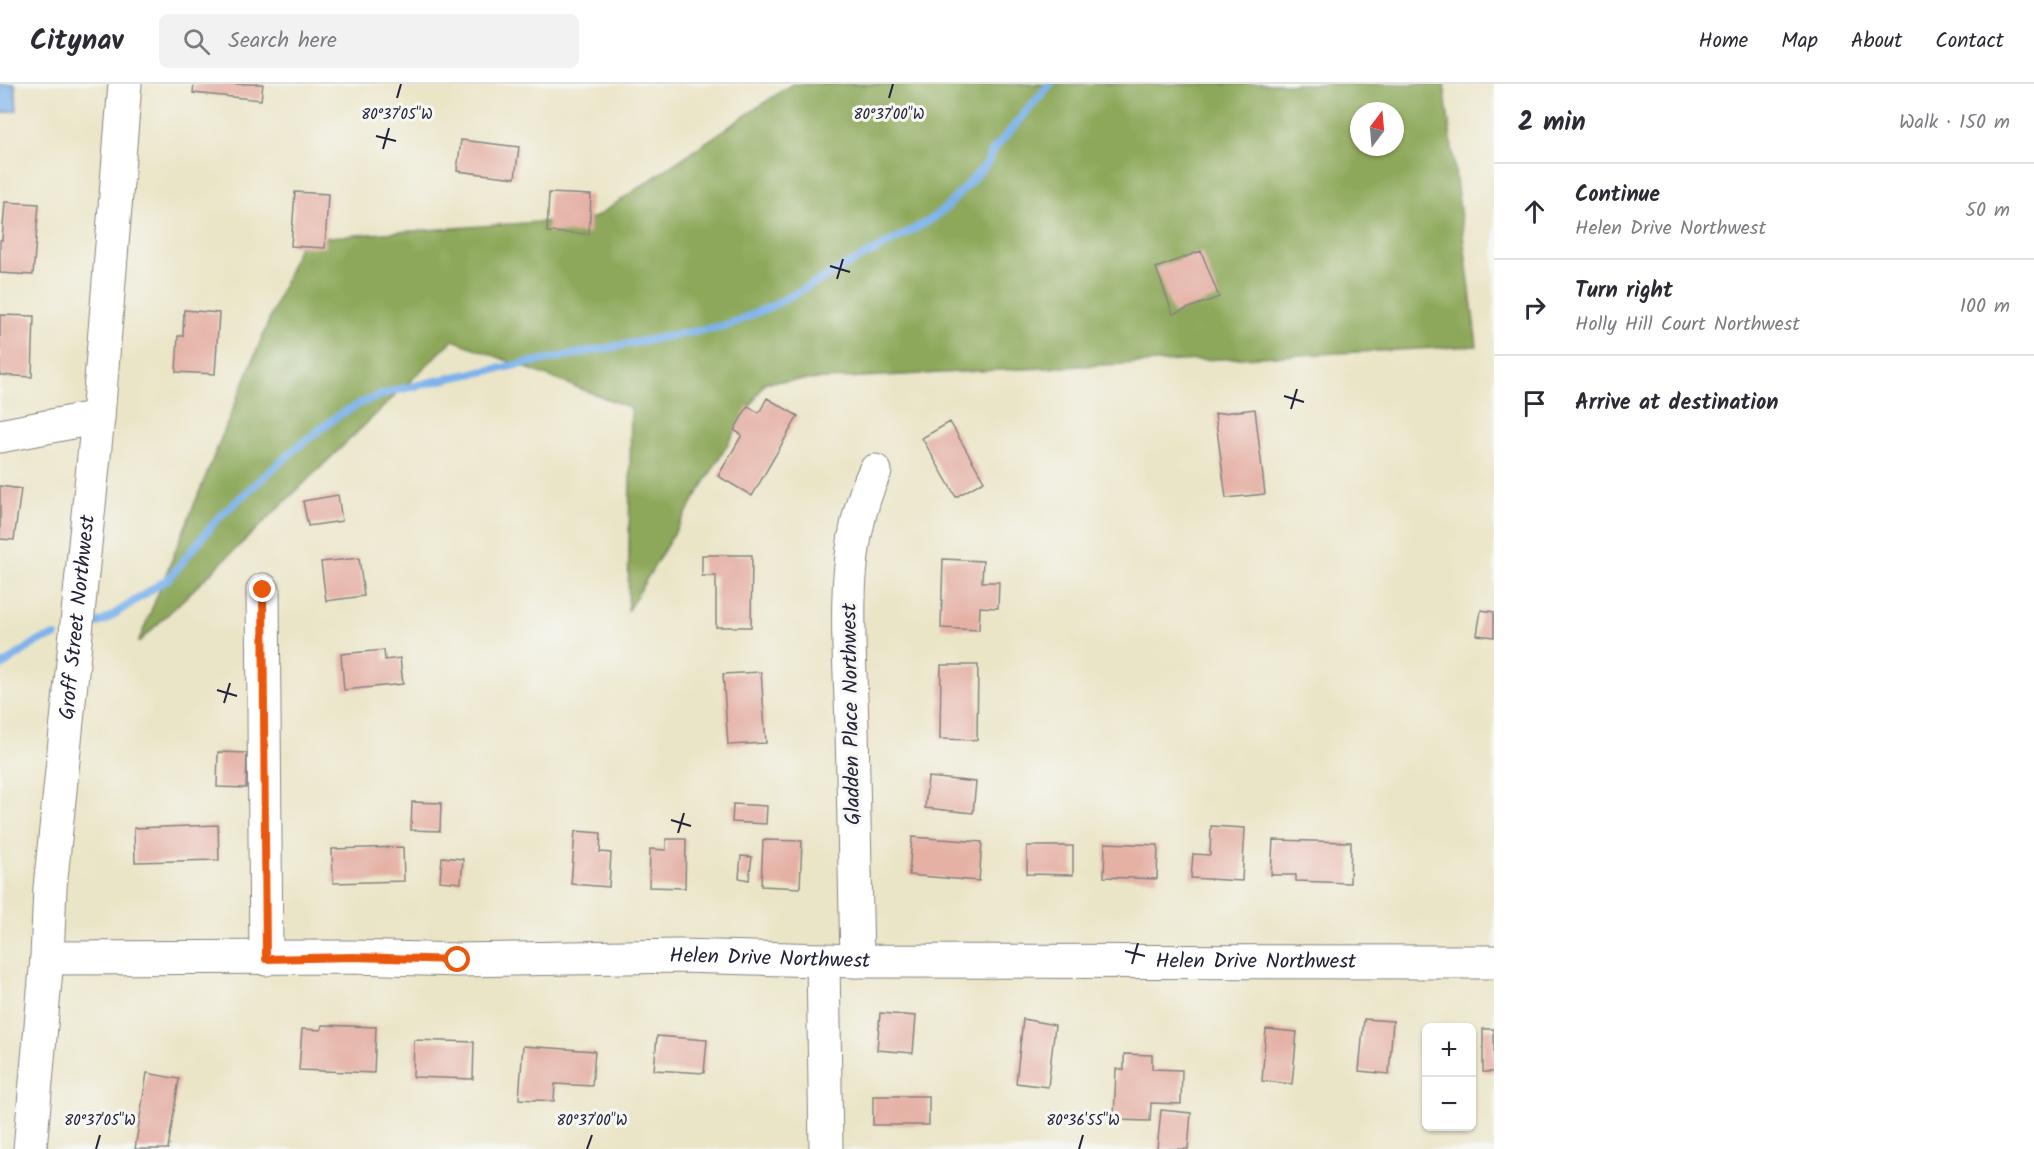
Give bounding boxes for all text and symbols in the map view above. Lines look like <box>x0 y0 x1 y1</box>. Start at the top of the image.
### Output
search box <box>159 14 579 68</box>
text: Citynav <box>30 19 123 64</box>
text: Search here <box>228 24 337 59</box>
icon: search <box>180 25 213 58</box>
text: Home <box>1699 25 1748 58</box>
text: Map <box>1781 25 1818 58</box>
text: About <box>1851 25 1902 58</box>
text: Contact <box>1935 25 2004 58</box>
north arrow <box>1350 102 1404 156</box>
text: 2 min <box>1518 102 1586 144</box>
text: 80°37'05"W <box>361 103 433 127</box>
text: 80°37'00"W <box>854 103 925 127</box>
text: Walk · 150 m <box>1899 107 2010 139</box>
text: Continue <box>1575 178 1660 213</box>
icon: ahead <box>1518 195 1551 228</box>
text: 50 m <box>1965 195 2010 227</box>
text: Helen Drive Northwest <box>1575 213 1766 245</box>
text: Turn right <box>1575 274 1673 309</box>
icon: right <box>1518 291 1551 324</box>
text: 100 m <box>1960 291 2010 323</box>
text: Holly Hill Court Northwest <box>1575 309 1800 341</box>
text: Arrive at destination <box>1575 386 1778 421</box>
icon: arrive <box>1518 387 1551 420</box>
street label: Groff Street Northwest <box>51 512 105 721</box>
route end <box>249 576 275 602</box>
street label: Gladden Place Northwest <box>834 602 870 825</box>
street label: Helen Drive Northwest <box>669 939 871 978</box>
street label: Helen Drive Northwest <box>1155 945 1357 978</box>
route start <box>444 946 470 972</box>
map controls <box>1422 1023 1476 1131</box>
button: + <box>1422 1023 1476 1077</box>
button: − <box>1422 1077 1476 1131</box>
text: 80°37'05"W <box>64 1109 136 1133</box>
text: 80°37'00"W <box>557 1109 628 1133</box>
text: 80°36'55"W <box>1046 1109 1120 1133</box>

